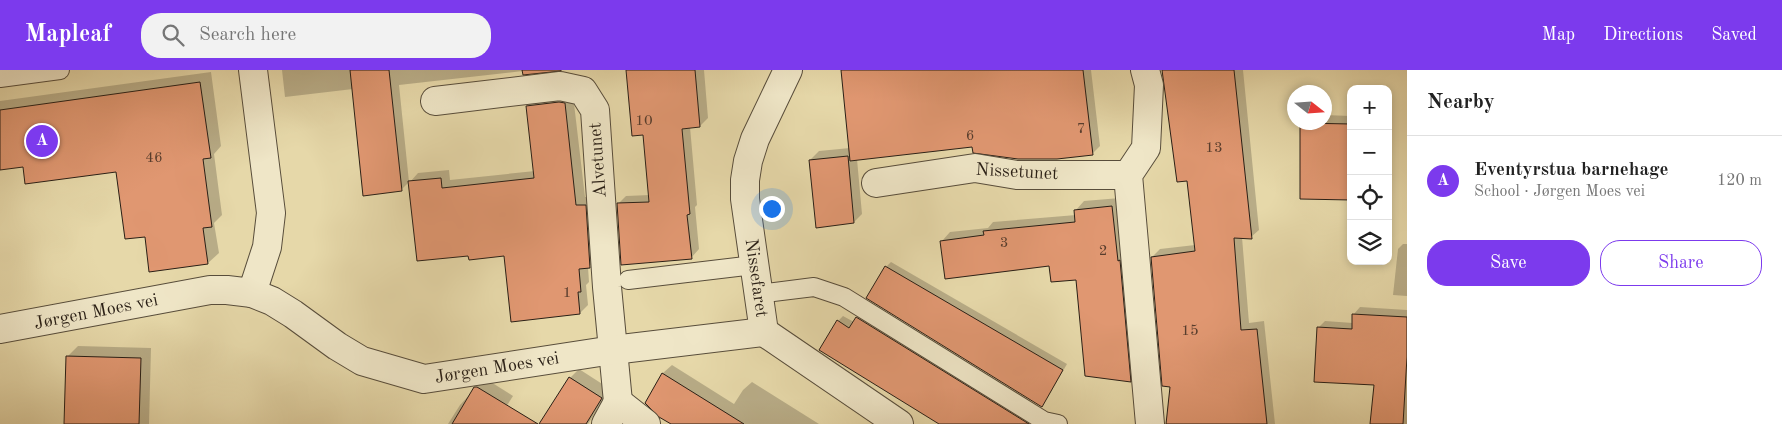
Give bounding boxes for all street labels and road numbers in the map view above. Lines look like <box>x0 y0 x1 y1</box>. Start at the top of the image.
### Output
street label: Alvetunet <box>586 122 610 198</box>
street label: Nissetunet <box>975 161 1059 183</box>
street label: Nissefaret <box>742 237 770 319</box>
street label: Jørgen Moes vei <box>33 291 160 333</box>
street label: Jørgen Moes vei <box>433 349 561 387</box>

